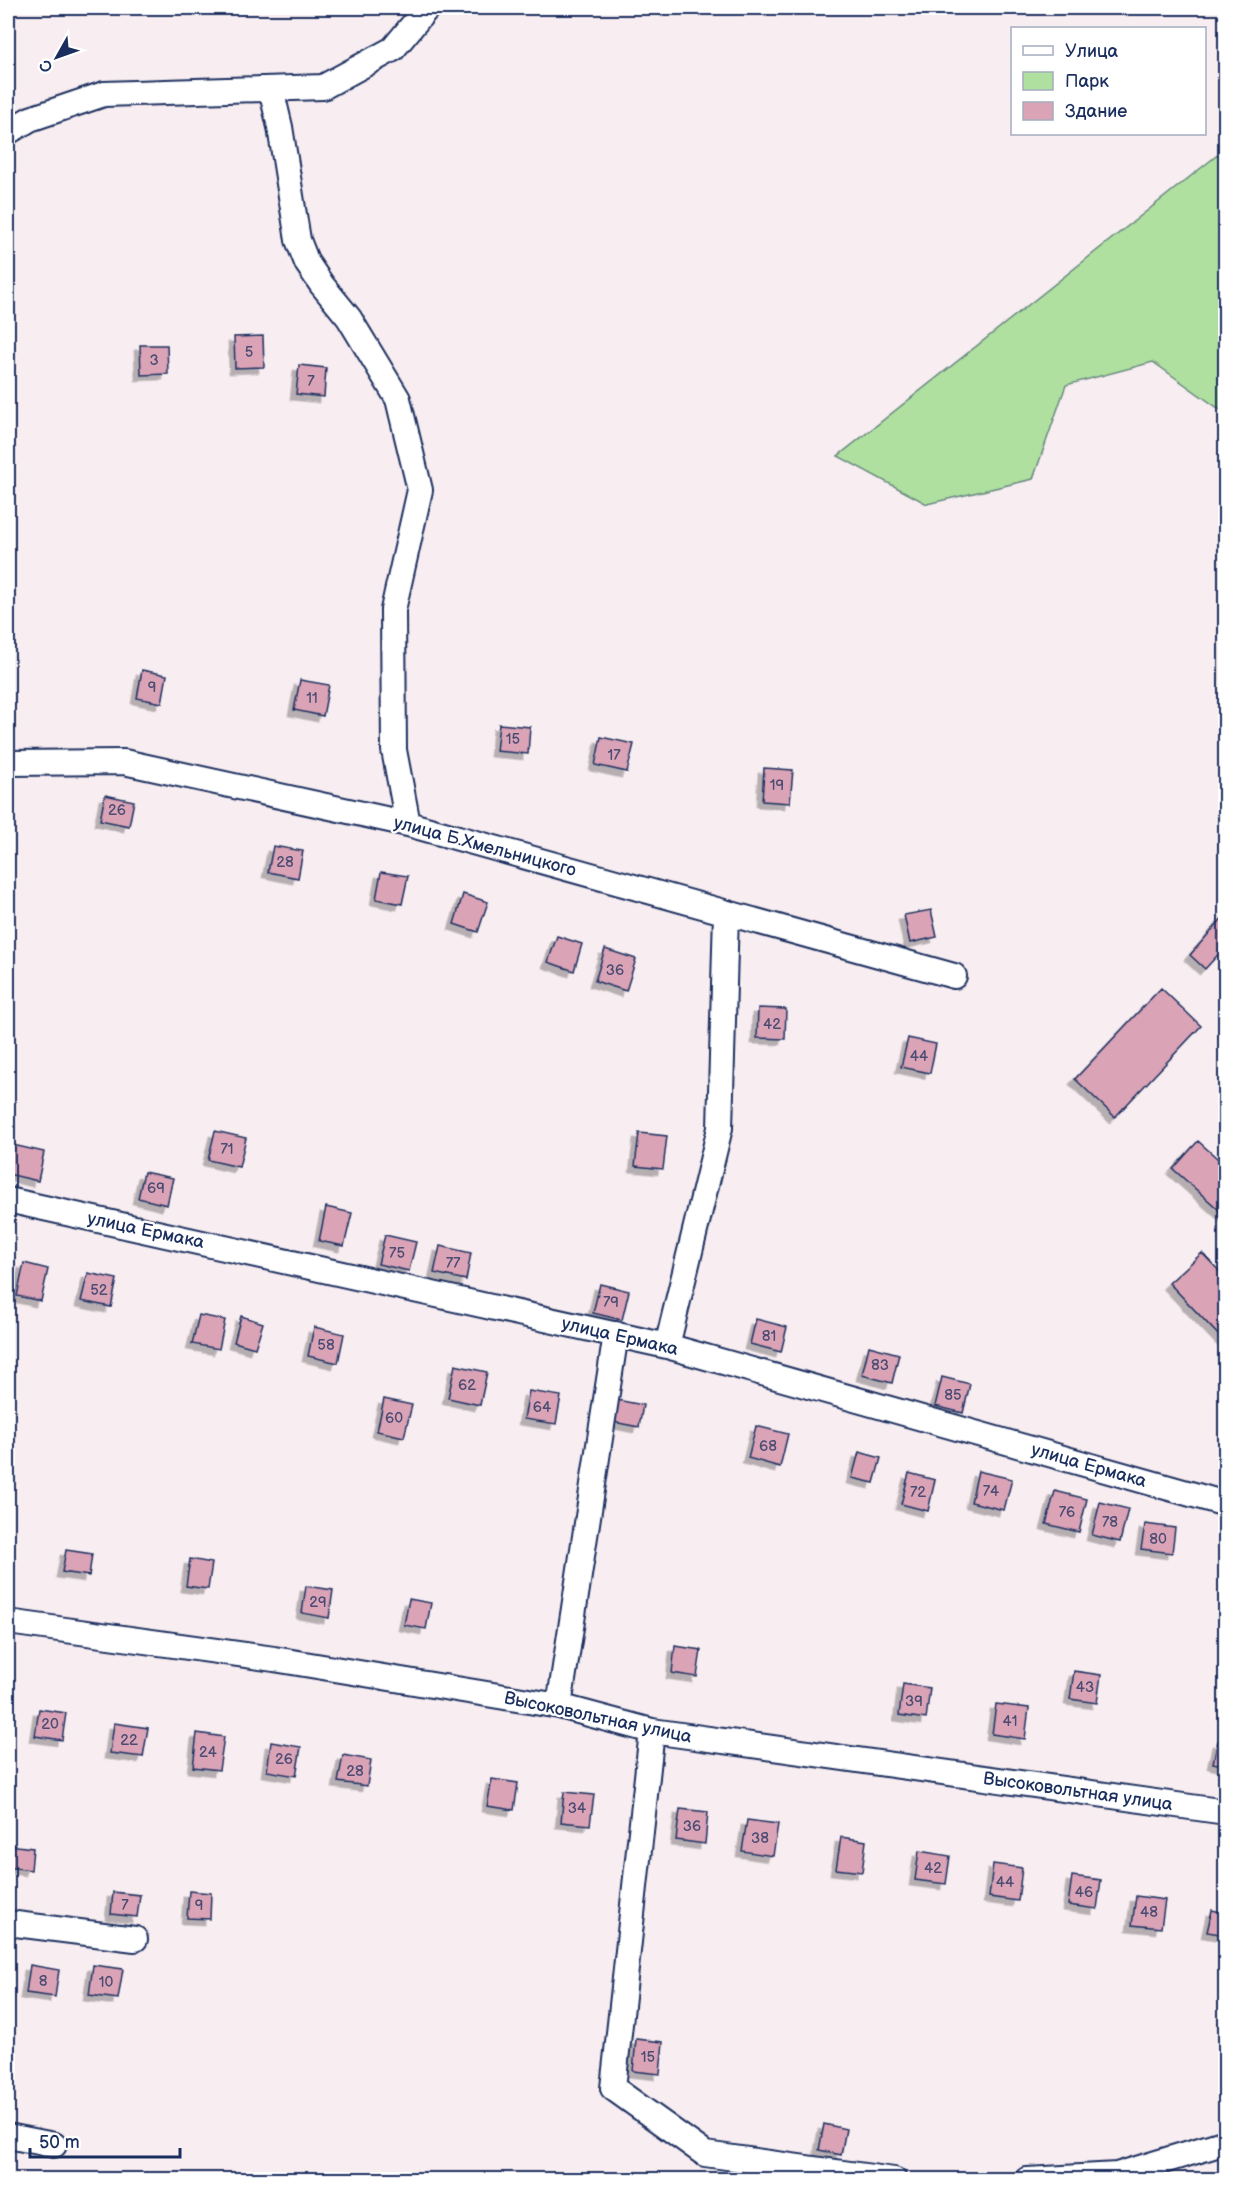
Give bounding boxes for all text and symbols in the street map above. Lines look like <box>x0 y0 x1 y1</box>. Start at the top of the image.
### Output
north arrow <box>27 27 87 87</box>
legend <box>1011 27 1206 135</box>
text: Улица <box>1065 41 1119 62</box>
text: С <box>36 55 58 76</box>
text: Парк <box>1065 71 1109 92</box>
text: Здание <box>1065 101 1127 122</box>
house number: 5 <box>245 343 253 362</box>
house number: 3 <box>149 351 159 370</box>
house number: 7 <box>307 372 315 391</box>
house number: 9 <box>148 678 156 697</box>
house number: 11 <box>306 689 318 708</box>
house number: 15 <box>506 730 520 749</box>
house number: 17 <box>607 746 621 765</box>
house number: 19 <box>770 776 784 795</box>
house number: 26 <box>108 801 126 820</box>
street label: улица Б.Хмельницкого <box>391 812 578 881</box>
house number: 28 <box>276 853 294 872</box>
house number: 36 <box>606 961 624 980</box>
house number: 42 <box>763 1015 781 1034</box>
house number: 44 <box>910 1047 928 1066</box>
house number: 71 <box>220 1140 234 1159</box>
house number: 69 <box>147 1179 165 1198</box>
street label: улица Ермака <box>86 1208 207 1253</box>
house number: 75 <box>389 1244 405 1263</box>
house number: 77 <box>446 1254 461 1273</box>
house number: 52 <box>90 1281 108 1300</box>
house number: 79 <box>603 1293 619 1312</box>
street label: улица Ермака <box>560 1313 681 1360</box>
house number: 81 <box>762 1327 776 1346</box>
house number: 58 <box>317 1336 335 1355</box>
house number: 83 <box>871 1356 889 1375</box>
house number: 62 <box>458 1376 476 1395</box>
house number: 85 <box>944 1386 962 1405</box>
house number: 64 <box>533 1398 551 1417</box>
house number: 60 <box>385 1409 403 1428</box>
house number: 68 <box>759 1437 777 1456</box>
street label: улица Ермака <box>1029 1439 1149 1492</box>
house number: 74 <box>983 1482 999 1501</box>
house number: 72 <box>910 1483 926 1502</box>
house number: 76 <box>1059 1503 1075 1522</box>
house number: 78 <box>1102 1513 1118 1532</box>
house number: 80 <box>1149 1530 1167 1549</box>
house number: 29 <box>309 1593 327 1612</box>
house number: 43 <box>1076 1678 1094 1697</box>
street label: Высоковольтная улица <box>502 1687 694 1748</box>
house number: 39 <box>905 1692 923 1711</box>
house number: 41 <box>1003 1712 1017 1731</box>
house number: 20 <box>41 1715 59 1734</box>
house number: 22 <box>120 1731 138 1750</box>
house number: 24 <box>199 1743 217 1762</box>
house number: 26 <box>275 1750 293 1769</box>
house number: 28 <box>346 1762 364 1781</box>
street label: Высоковольтная улица <box>982 1768 1174 1815</box>
house number: 34 <box>568 1799 586 1818</box>
house number: 36 <box>683 1817 701 1836</box>
house number: 38 <box>751 1829 769 1848</box>
house number: 42 <box>924 1859 942 1878</box>
house number: 44 <box>996 1873 1014 1892</box>
house number: 46 <box>1075 1883 1093 1902</box>
house number: 7 <box>121 1896 129 1915</box>
house number: 9 <box>195 1896 203 1915</box>
house number: 48 <box>1140 1903 1158 1922</box>
house number: 8 <box>39 1972 48 1991</box>
house number: 10 <box>99 1973 113 1992</box>
house number: 15 <box>641 2048 655 2067</box>
scale bar <box>30 2121 180 2159</box>
text: 50 m <box>39 2132 80 2153</box>

